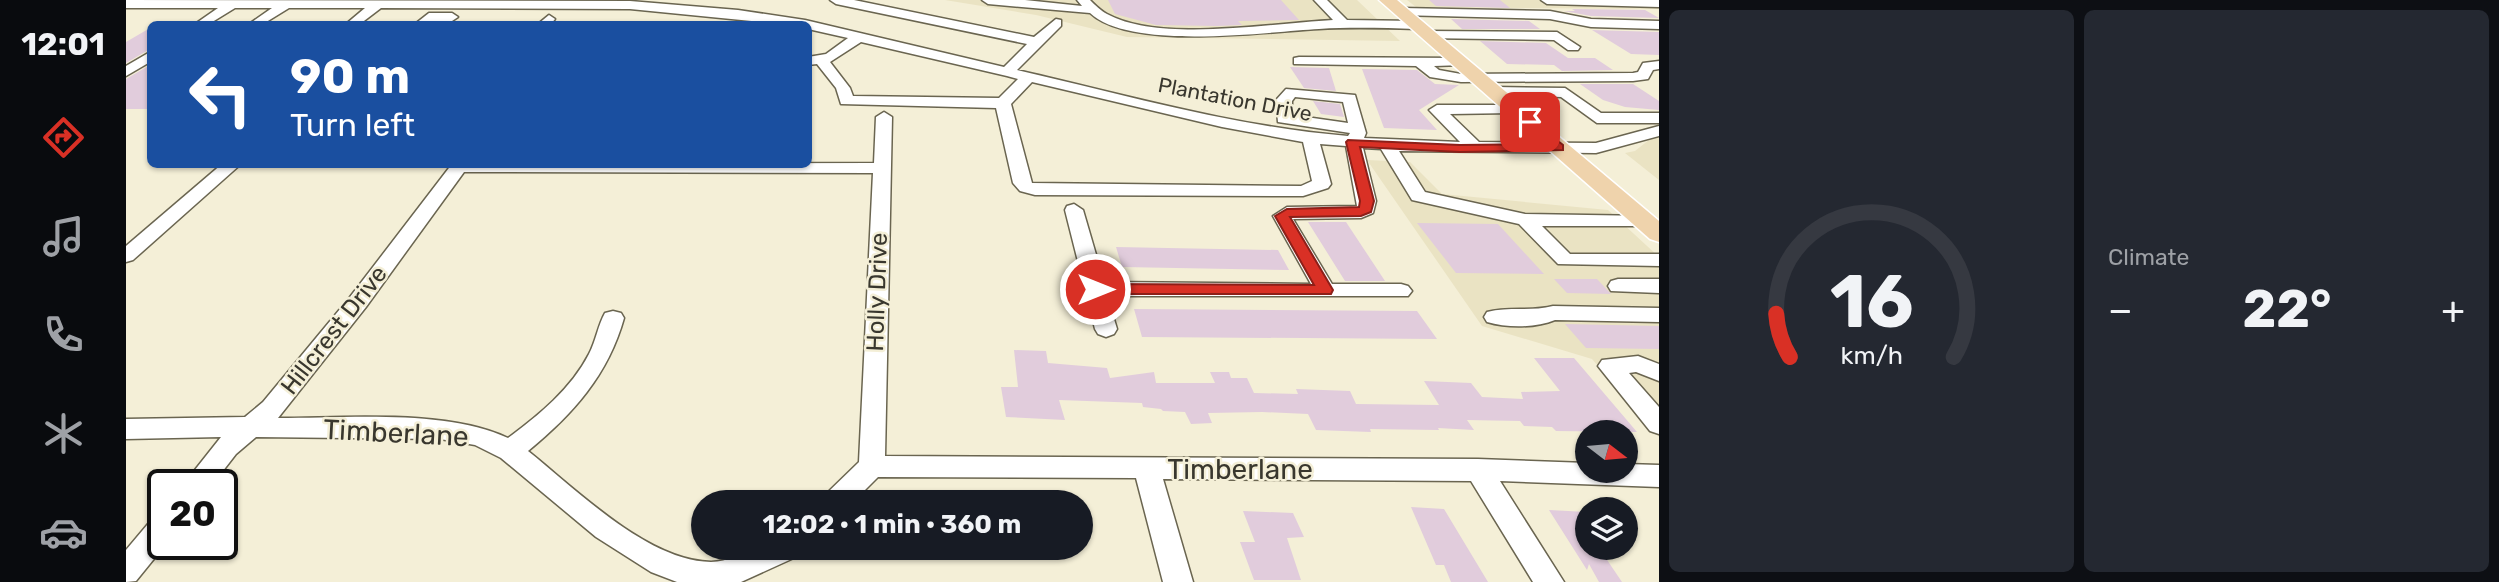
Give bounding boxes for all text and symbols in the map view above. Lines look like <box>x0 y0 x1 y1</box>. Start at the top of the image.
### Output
text: 12:01 <box>21 25 105 63</box>
text: 90 m <box>290 47 410 105</box>
icon: left <box>175 49 266 140</box>
street label: Plantation Drive <box>1156 72 1314 126</box>
pin <box>1500 92 1560 152</box>
icon: arrive <box>1511 103 1549 141</box>
text: Turn left <box>290 106 415 144</box>
icon: directions <box>39 113 88 162</box>
icon: music <box>39 212 88 261</box>
street label: Holly Drive <box>861 232 893 352</box>
text: Climate <box>2108 243 2189 271</box>
position arrow <box>1058 252 1132 326</box>
text: 16 <box>1830 259 1913 345</box>
street label: Hillcrest Drive <box>275 260 393 400</box>
text: 22° <box>2243 278 2332 340</box>
text: − <box>2108 287 2133 333</box>
text: + <box>2441 287 2465 333</box>
icon: phone <box>39 310 88 359</box>
text: km/h <box>1840 341 1903 370</box>
icon: climate <box>39 409 88 458</box>
street label: Timberlane <box>322 413 470 453</box>
north arrow <box>1575 420 1638 483</box>
map controls <box>1575 420 1638 560</box>
street label: Timberlane <box>1167 453 1313 486</box>
speed limit sign: 20 <box>147 469 238 560</box>
button: layers <box>1575 497 1638 560</box>
icon: car <box>39 508 88 557</box>
text: 12:02 · 1 min · 360 m <box>763 509 1021 540</box>

